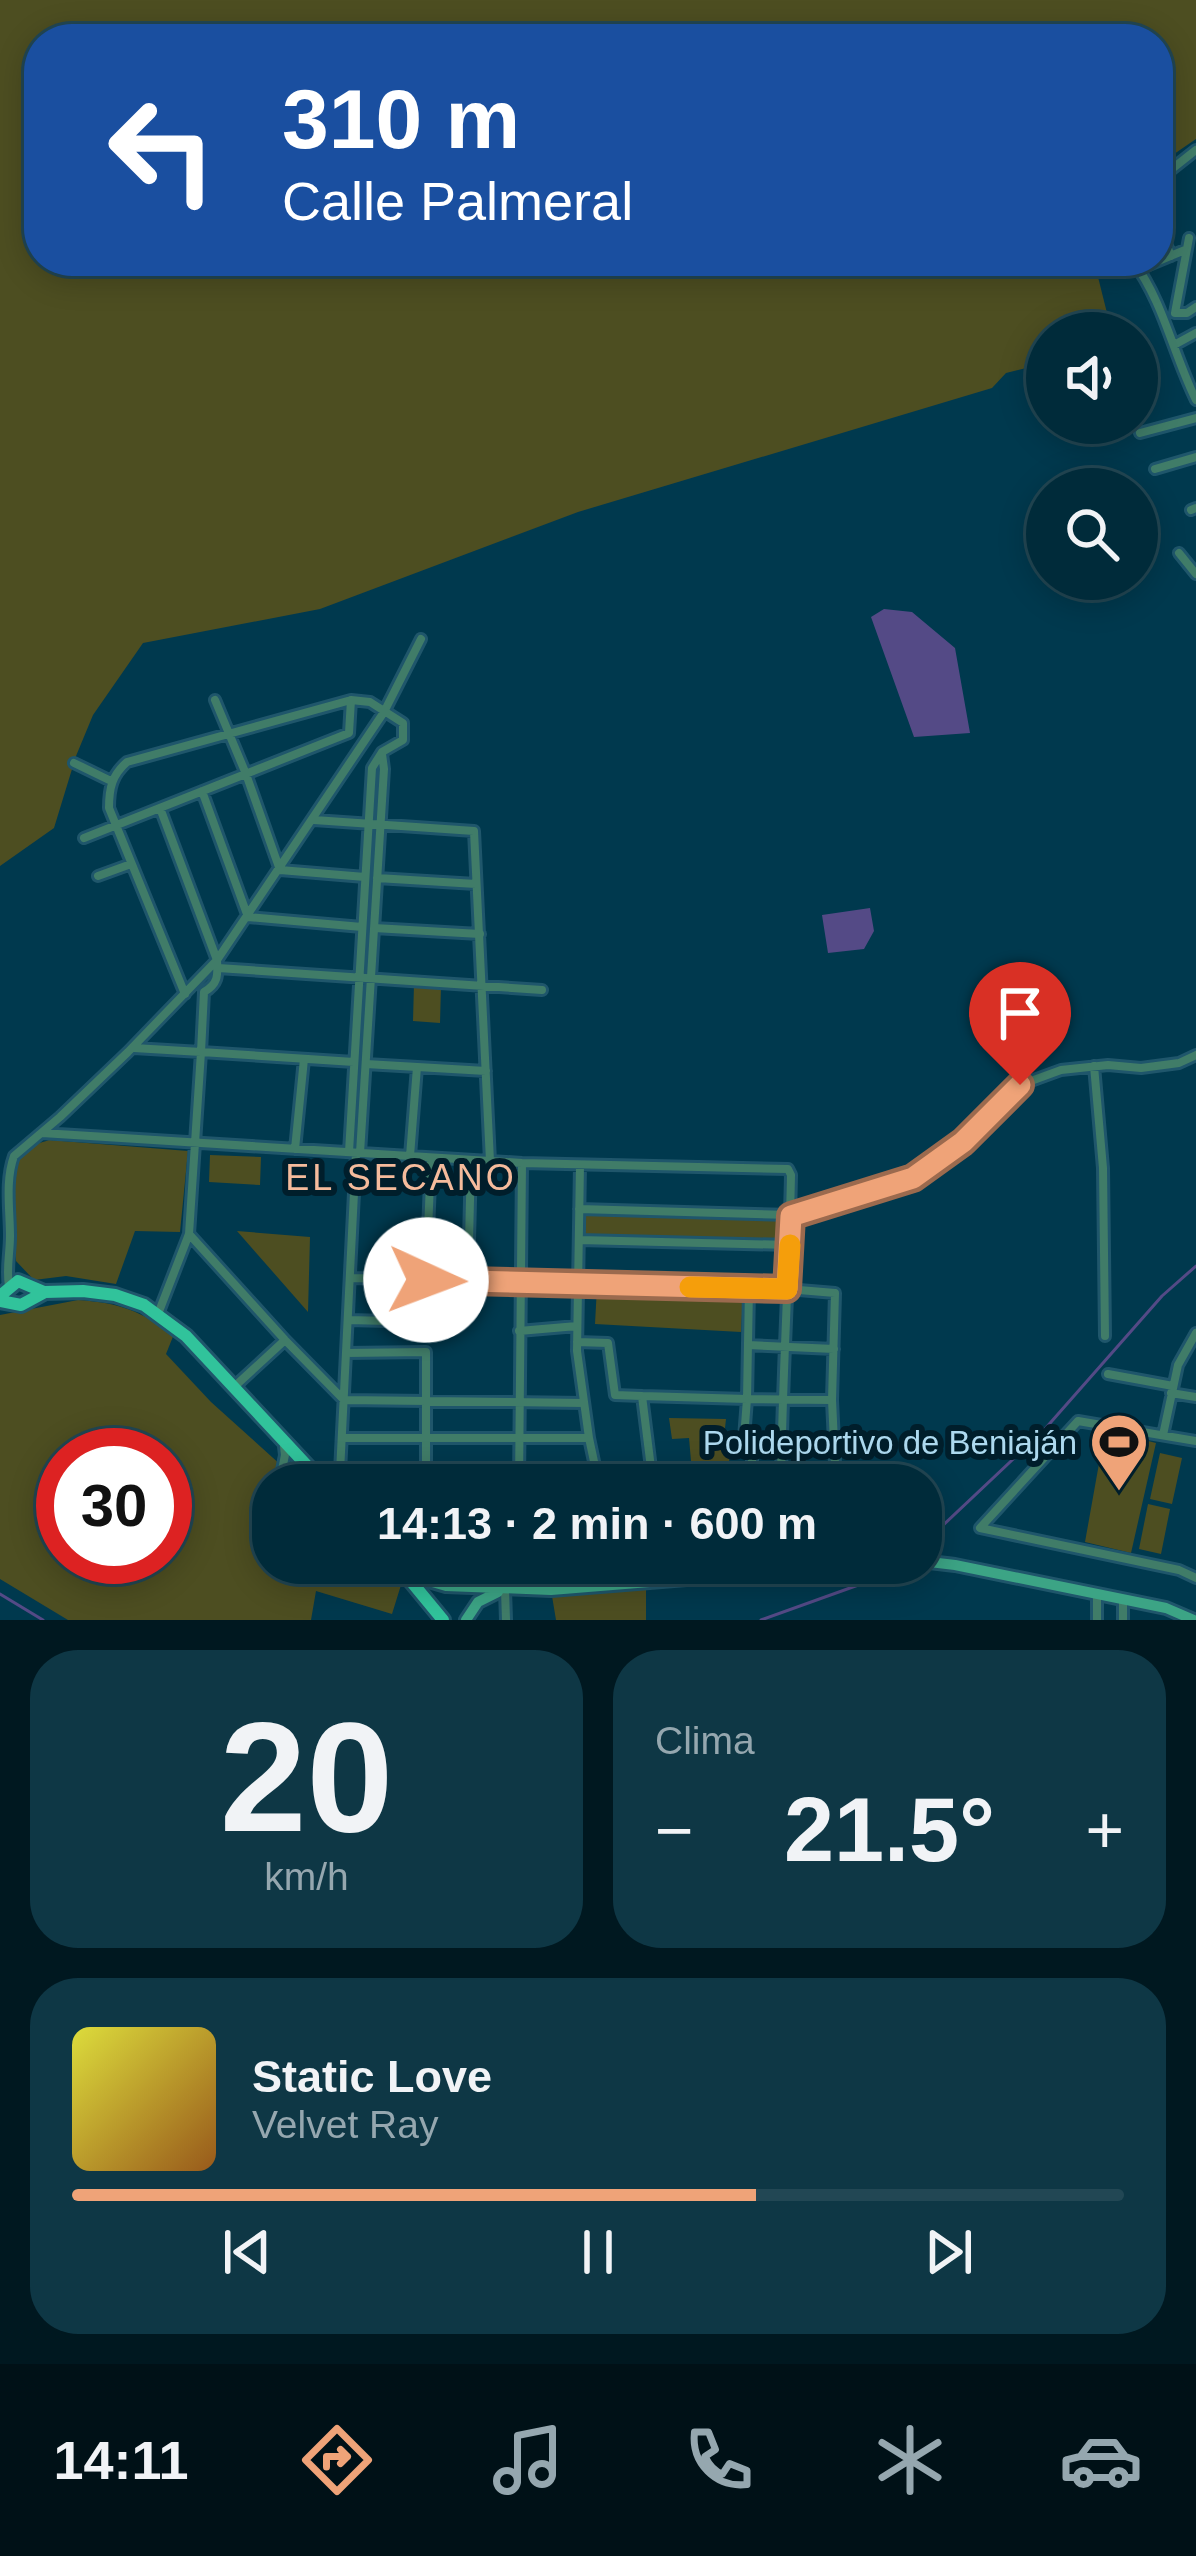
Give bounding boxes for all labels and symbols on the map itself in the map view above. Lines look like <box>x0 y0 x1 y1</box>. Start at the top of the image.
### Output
pin <box>969 962 1071 1085</box>
district label: EL SECANO <box>285 1157 517 1198</box>
position arrow <box>363 1217 489 1343</box>
sports icon: Polideportivo de Beniaján <box>1088 1411 1150 1493</box>
place label: Polideportivo de Beniaján <box>703 1424 1077 1461</box>
speed limit sign: 30 <box>36 1428 192 1584</box>

